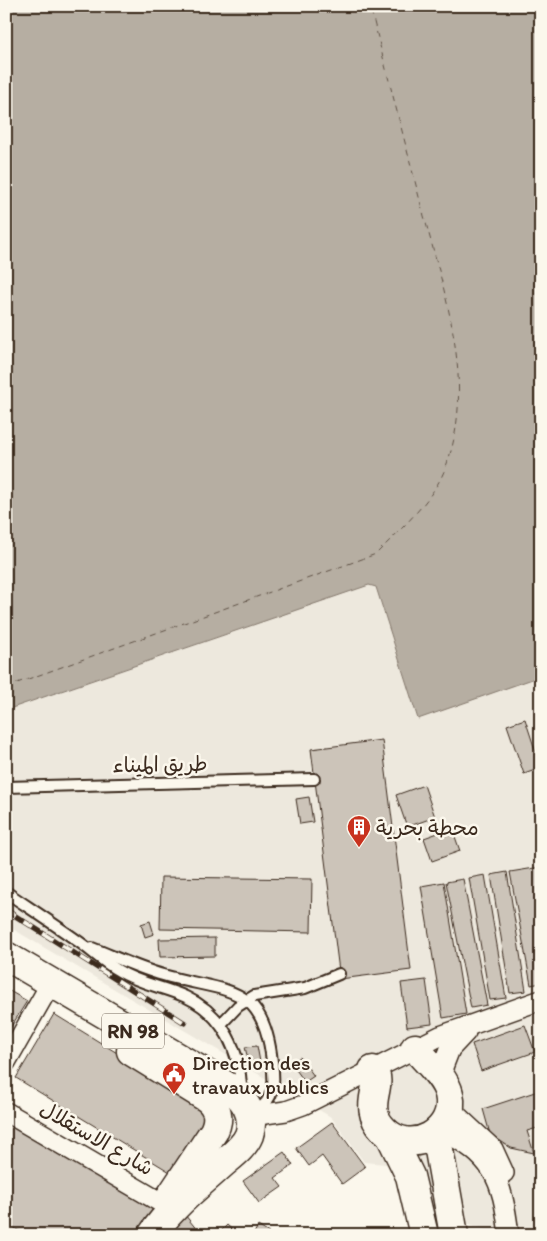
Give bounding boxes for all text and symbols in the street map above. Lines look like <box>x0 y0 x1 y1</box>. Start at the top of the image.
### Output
street label: طريق الميناء <box>112 751 208 777</box>
building icon: محطة بحرية <box>346 814 372 848</box>
place label: محطة بحرية <box>376 815 479 841</box>
road number: RN 98 <box>102 1014 164 1048</box>
place label: Direction des travaux publics <box>192 1050 329 1099</box>
public building icon: Direction des travaux publics <box>161 1061 187 1095</box>
street label: شارع الاستقلال <box>34 1095 158 1183</box>

